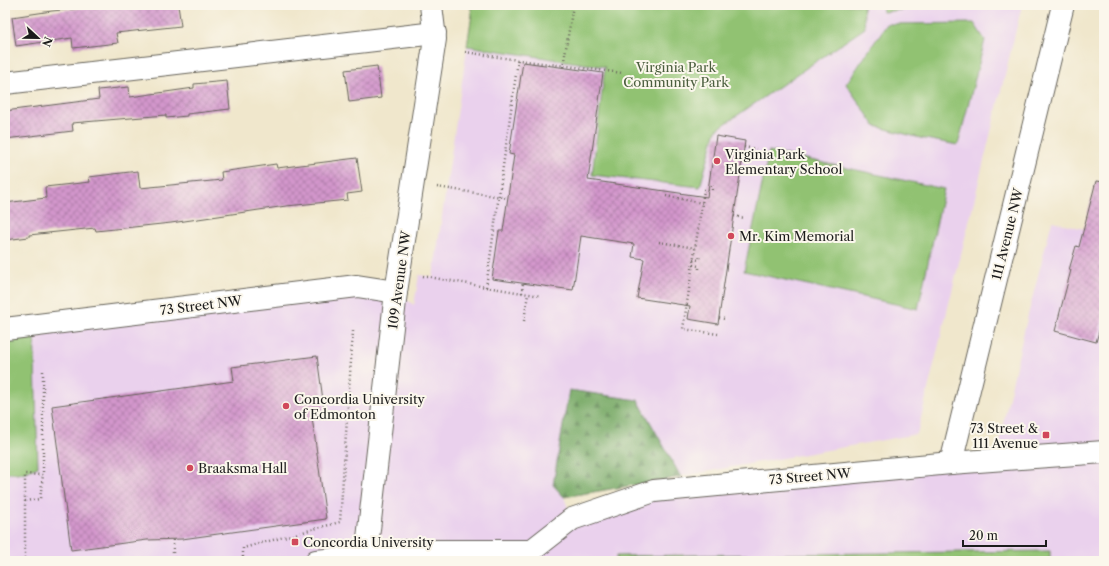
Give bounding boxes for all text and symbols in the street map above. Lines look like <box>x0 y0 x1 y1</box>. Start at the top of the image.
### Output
north arrow <box>18 18 58 58</box>
text: N <box>39 35 56 49</box>
park label: Virginia Park Community Park <box>623 59 729 90</box>
place label: Virginia Park Elementary School <box>724 146 843 177</box>
marker: Virginia Park Elementary School <box>712 156 722 166</box>
street label: 111 Avenue NW <box>988 186 1026 282</box>
place label: Mr. Kim Memorial <box>739 228 854 244</box>
street label: 109 Avenue NW <box>384 229 414 330</box>
marker: Mr. Kim Memorial <box>726 231 736 241</box>
street label: 73 Street NW <box>159 292 244 318</box>
place label: Concordia University of Edmonton <box>294 391 426 422</box>
marker: Concordia University of Edmonton <box>281 401 291 411</box>
place label: 73 Street & 111 Avenue <box>970 420 1039 451</box>
marker: 73 Street & 111 Avenue <box>1041 430 1051 440</box>
place label: Braaksma Hall <box>198 460 287 476</box>
marker: Braaksma Hall <box>185 463 195 473</box>
street label: 73 Street NW <box>768 464 852 488</box>
scale bar <box>963 522 1046 548</box>
text: 20 m <box>969 528 998 543</box>
place label: Concordia University <box>303 534 435 550</box>
marker: Concordia University <box>290 537 300 547</box>

